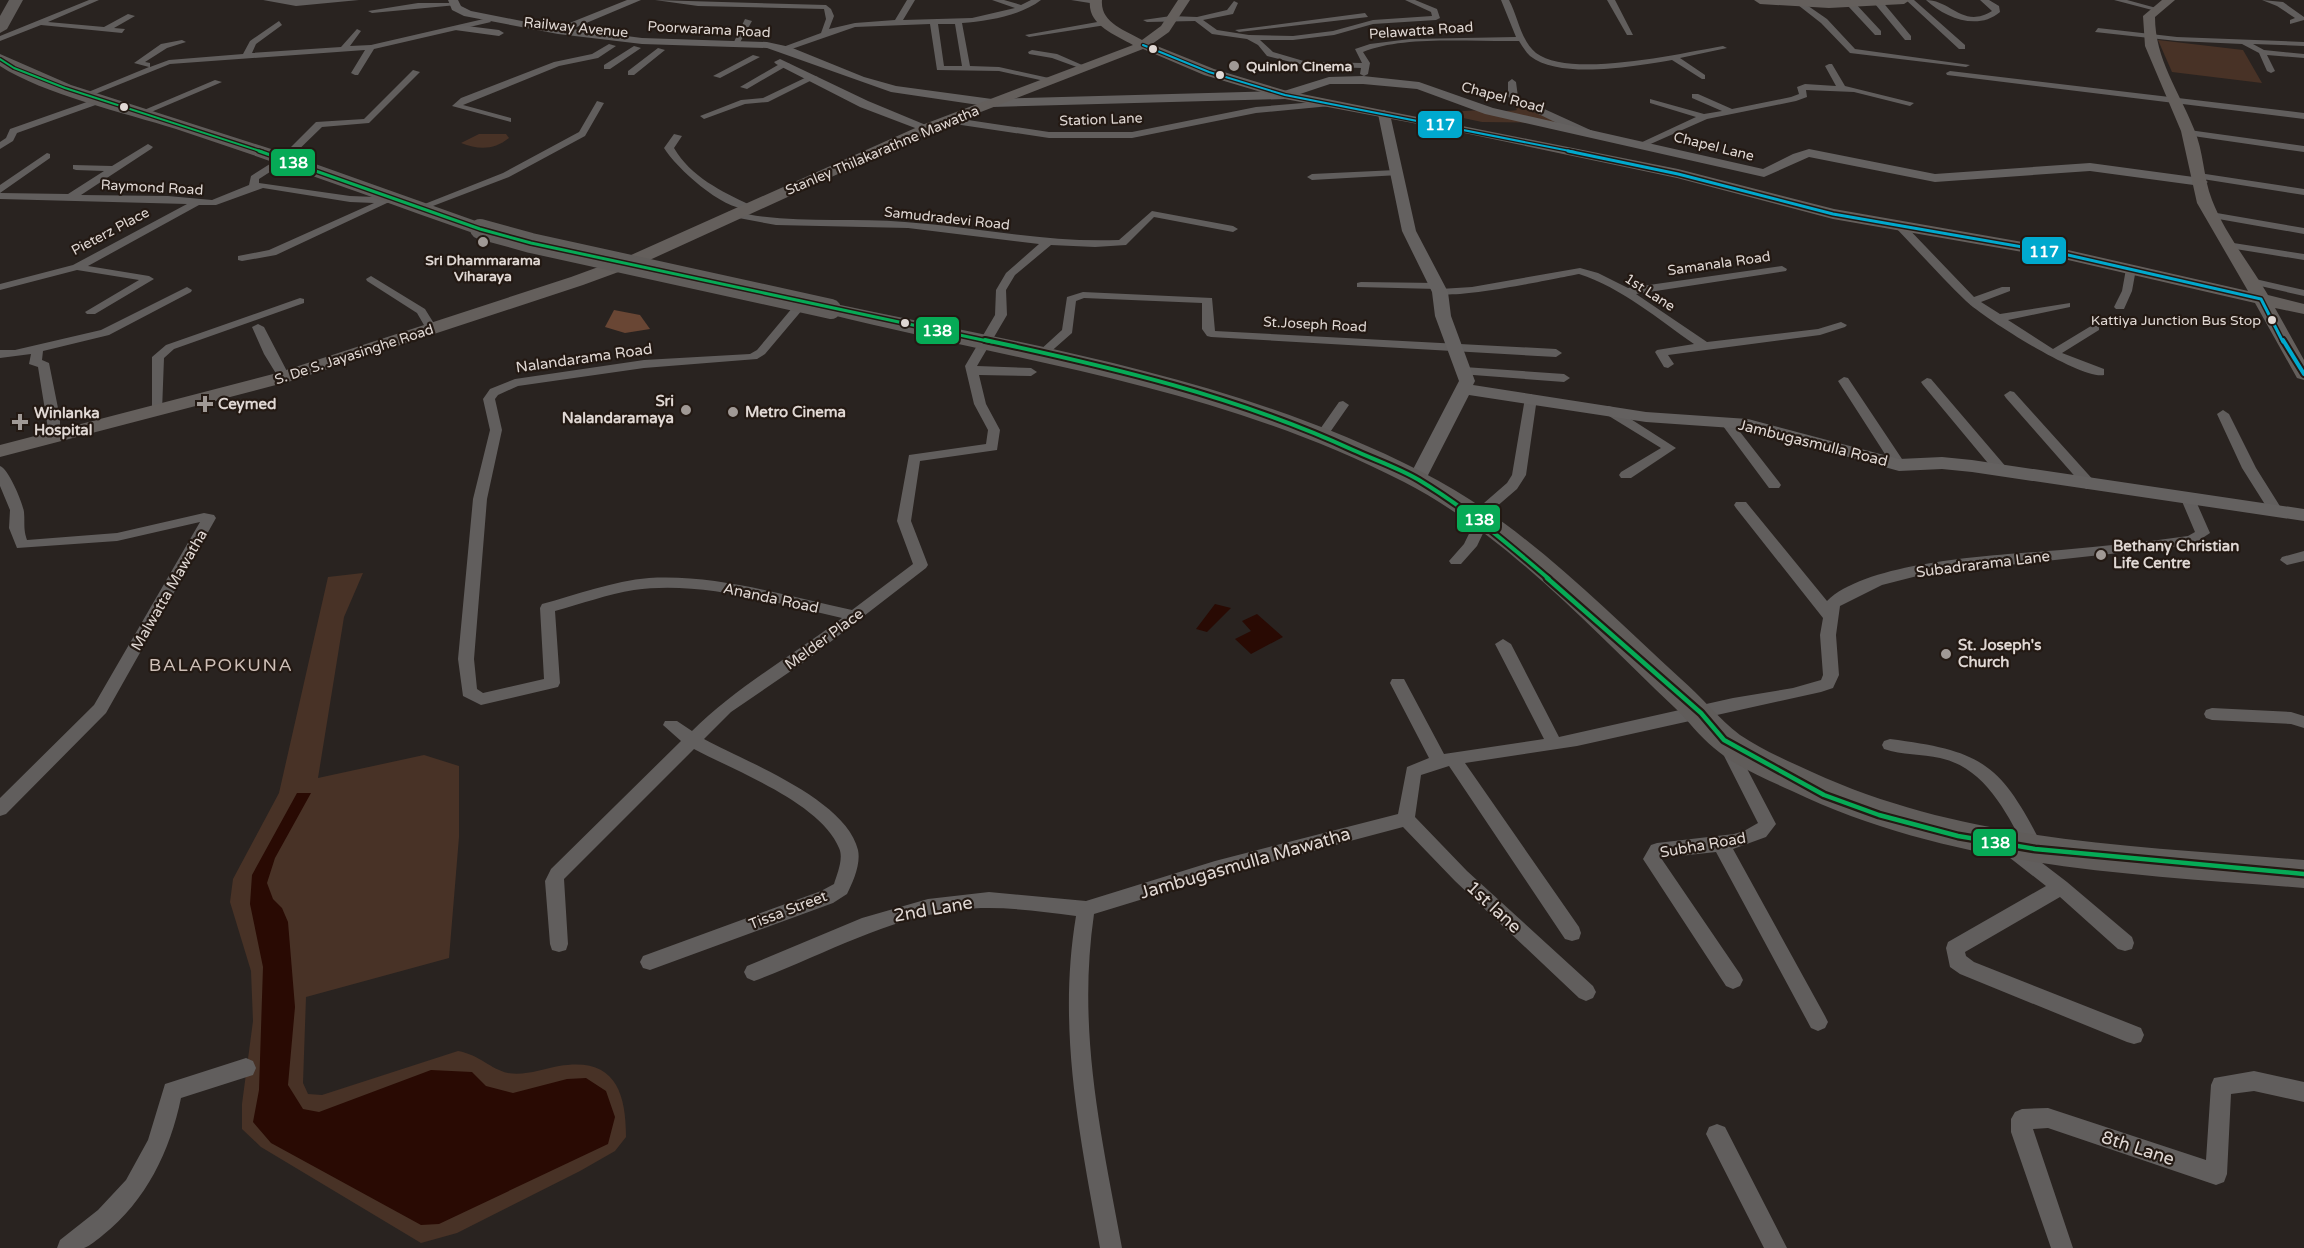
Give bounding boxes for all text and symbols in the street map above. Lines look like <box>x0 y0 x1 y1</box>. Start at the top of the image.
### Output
street label: Railway Avenue <box>523 14 629 41</box>
street label: Poorwarama Road <box>647 18 771 41</box>
street label: Pelawatta Road <box>1368 18 1474 43</box>
unlabelled marker <box>1147 43 1159 55</box>
place label: Quinlon Cinema <box>1246 58 1352 75</box>
marker: Quinlon Cinema <box>1227 59 1241 73</box>
unlabelled marker <box>1214 69 1226 81</box>
street label: Chapel Road <box>1460 78 1546 117</box>
unlabelled marker <box>118 101 130 113</box>
street label: Stanley Thilakarathne Mawatha <box>783 102 981 199</box>
street label: Station Lane <box>1059 110 1143 129</box>
line badge: 117 <box>1417 110 1463 139</box>
text: 117 <box>1425 115 1455 135</box>
street label: Chapel Lane <box>1672 128 1756 165</box>
line badge: 138 <box>270 148 316 177</box>
text: 138 <box>278 153 308 173</box>
street label: Raymond Road <box>100 176 204 199</box>
street label: Samudradevi Road <box>883 203 1011 234</box>
street label: Pieterz Place <box>68 204 152 259</box>
marker: Sri Dhammarama Viharaya <box>476 235 490 249</box>
line badge: 117 <box>2021 236 2067 265</box>
text: 117 <box>2029 242 2059 262</box>
street label: Samanala Road <box>1666 248 1772 279</box>
place label: Sri Dhammarama Viharaya <box>425 252 541 285</box>
street label: 1st Lane <box>1621 270 1678 315</box>
place label: Kattiya Junction Bus Stop <box>2091 312 2261 329</box>
street label: St.Joseph Road <box>1263 313 1367 336</box>
marker: Kattiya Junction Bus Stop <box>2266 314 2278 326</box>
line badge: 138 <box>915 316 960 345</box>
unlabelled marker <box>899 317 911 329</box>
street label: S. De S. Jayasinghe Road <box>273 321 436 388</box>
text: 138 <box>922 321 952 341</box>
street label: Nalandarama Road <box>515 340 653 376</box>
place label: Sri Nalandaramaya <box>562 392 674 428</box>
marker: Ceymed <box>196 395 214 413</box>
place label: Ceymed <box>218 395 276 414</box>
marker: Sri Nalandaramaya <box>679 403 693 417</box>
place label: Metro Cinema <box>745 403 846 421</box>
place label: Winlanka Hospital <box>34 404 100 440</box>
marker: Metro Cinema <box>726 405 740 419</box>
marker: Winlanka Hospital <box>11 413 29 431</box>
street label: Jambugasmulla Road <box>1736 416 1890 470</box>
line badge: 138 <box>1456 504 1501 533</box>
text: 138 <box>1464 510 1494 530</box>
street label: Malwatta Mawatha <box>127 526 211 654</box>
place label: Bethany Christian Life Centre <box>2113 537 2239 572</box>
street label: Subadrarama Lane <box>1915 547 2051 581</box>
marker: Bethany Christian Life Centre <box>2094 548 2108 562</box>
street label: Ananda Road <box>722 579 820 617</box>
street label: Melder Place <box>781 604 867 674</box>
place label: St. Joseph's Church <box>1958 636 2041 671</box>
marker: St. Joseph's Church <box>1939 647 1953 661</box>
district label: BALAPOKUNA <box>149 654 293 676</box>
street label: Jambugasmulla Mawatha <box>1137 822 1353 904</box>
line badge: 138 <box>1972 828 2017 857</box>
street label: Subha Road <box>1659 829 1747 861</box>
text: 138 <box>1980 833 2010 853</box>
street label: 1st lane <box>1462 876 1526 938</box>
street label: Tissa Street <box>746 887 830 933</box>
street label: 2nd Lane <box>892 891 974 927</box>
street label: 8th Lane <box>2099 1126 2177 1170</box>

